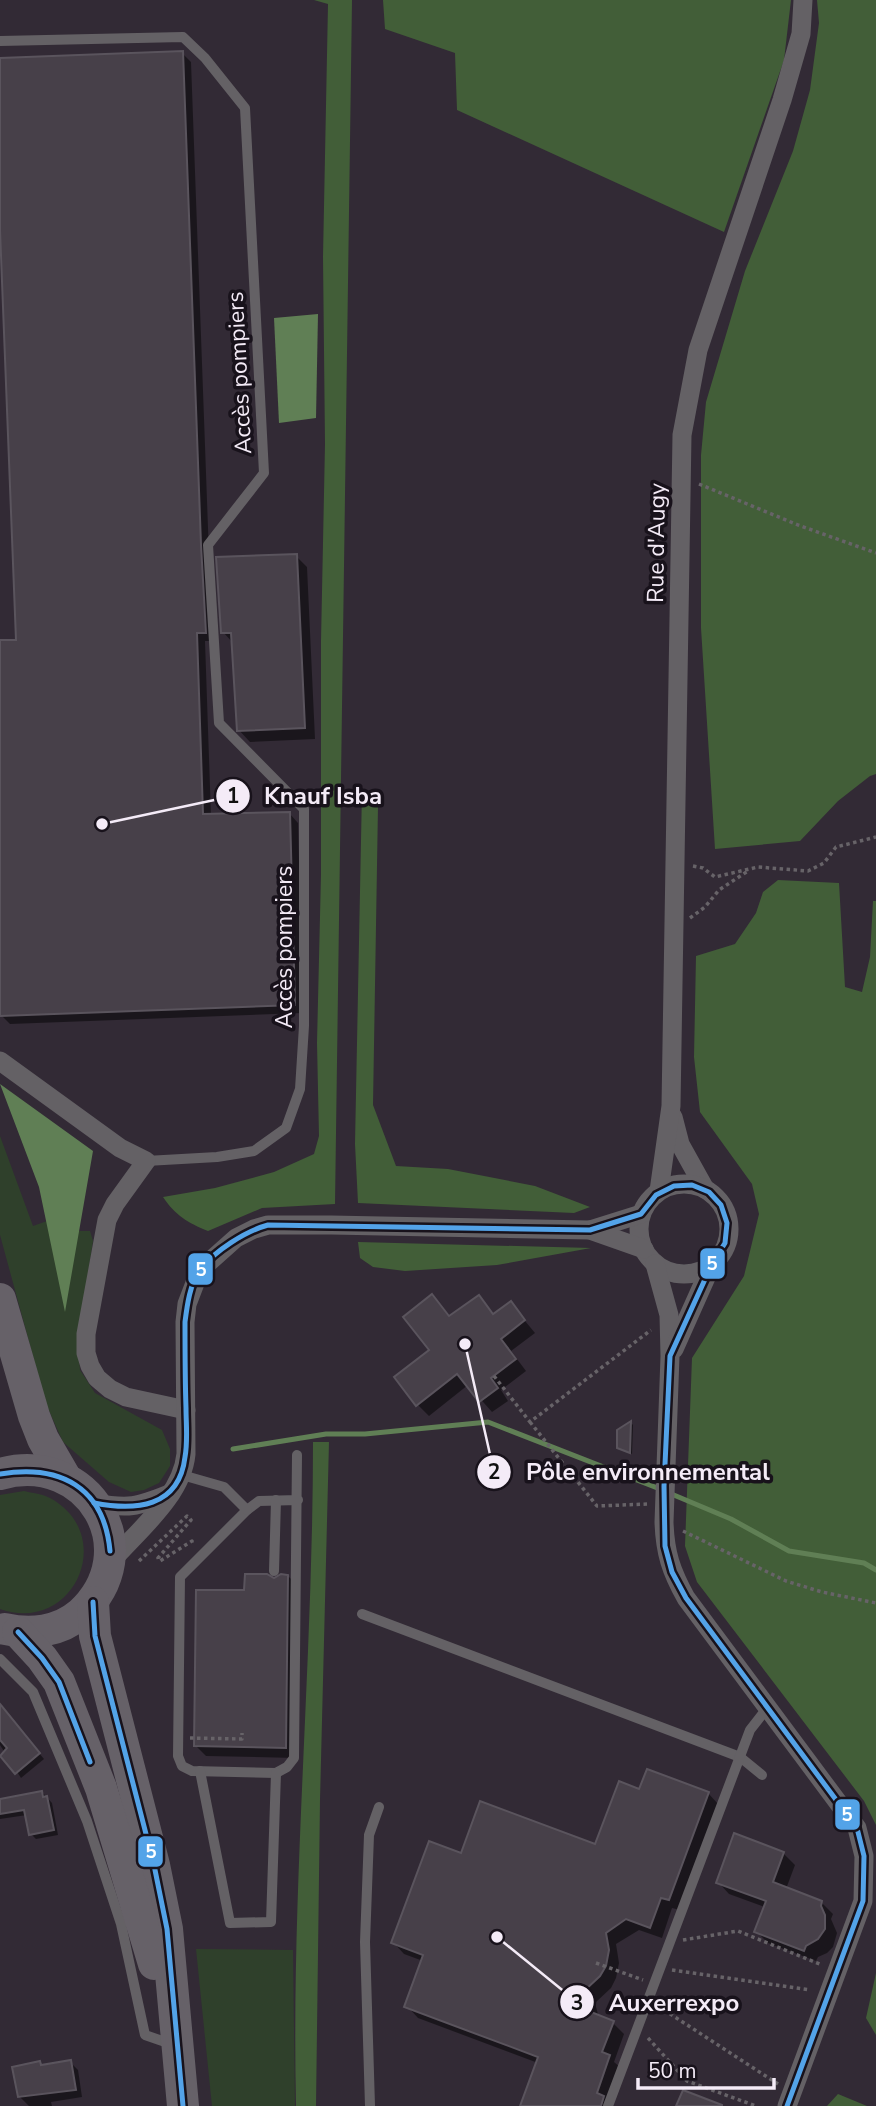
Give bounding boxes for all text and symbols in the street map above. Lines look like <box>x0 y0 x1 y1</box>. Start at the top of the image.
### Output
street label: Accès pompiers <box>220 291 259 455</box>
street label: Rue d'Augy <box>640 483 673 603</box>
callout: Knauf Isba <box>215 773 396 818</box>
text: Knauf Isba <box>264 780 382 812</box>
text: 1 <box>227 782 239 810</box>
street label: Accès pompiers <box>269 866 300 1028</box>
line badge: 5 <box>699 1247 726 1280</box>
text: 5 <box>706 1251 718 1277</box>
line badge: 5 <box>187 1252 214 1286</box>
text: 5 <box>195 1257 207 1283</box>
callout: Pôle environnemental <box>477 1449 784 1494</box>
text: Pôle environnemental <box>526 1456 770 1488</box>
text: 2 <box>488 1458 500 1486</box>
line badge: 5 <box>834 1798 861 1831</box>
text: 5 <box>841 1802 853 1828</box>
line badge: 5 <box>137 1835 164 1868</box>
text: 5 <box>145 1839 157 1865</box>
callout: Auxerrexpo <box>560 1980 753 2025</box>
text: Auxerrexpo <box>609 1987 739 2019</box>
text: 3 <box>571 1989 583 2017</box>
scale bar <box>638 2046 774 2090</box>
text: 50 m <box>648 2057 697 2085</box>

